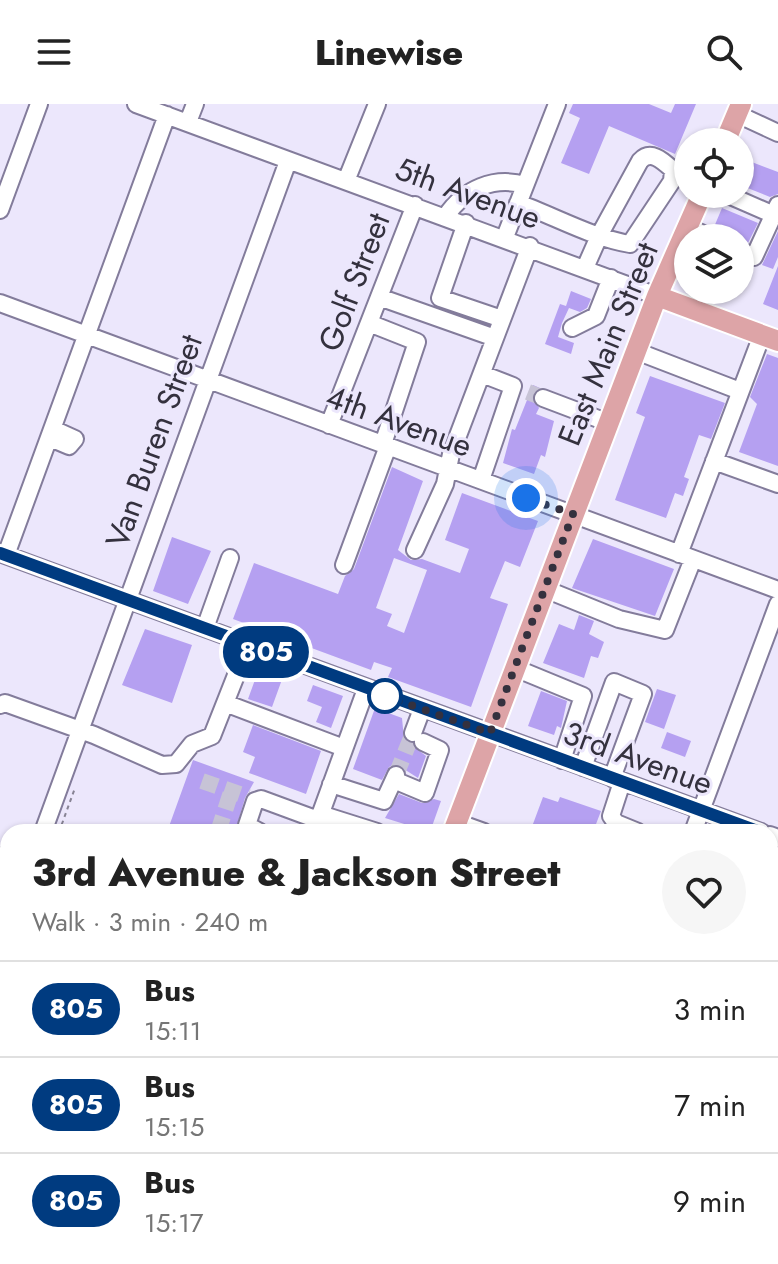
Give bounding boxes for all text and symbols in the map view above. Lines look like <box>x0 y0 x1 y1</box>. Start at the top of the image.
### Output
text: Linewise <box>315 26 463 78</box>
icon: menu <box>32 30 76 74</box>
icon: search <box>702 30 746 74</box>
map controls <box>674 128 754 304</box>
button: locate <box>674 128 754 208</box>
street label: 5th Avenue <box>389 145 547 241</box>
street label: Golf Street <box>307 206 402 358</box>
button: layers <box>674 224 754 304</box>
street label: East Main Street <box>546 235 670 453</box>
street label: Van Buren Street <box>94 328 214 554</box>
street label: 4th Avenue <box>320 373 478 469</box>
your location <box>506 478 546 518</box>
line badge: 805 <box>220 626 312 678</box>
text: 805 <box>239 631 293 672</box>
unlabelled marker <box>368 679 402 713</box>
street label: 3rd Avenue <box>557 710 719 806</box>
text: 3rd Avenue & Jackson Street <box>32 845 561 900</box>
button: heart <box>662 850 746 934</box>
text: Walk · 3 min · 240 m <box>32 903 268 941</box>
text: Bus <box>144 969 195 1012</box>
text: 805 <box>49 988 103 1029</box>
text: 3 min <box>674 988 746 1031</box>
text: 15:11 <box>144 1012 202 1050</box>
text: Bus <box>144 1065 195 1108</box>
text: 805 <box>49 1084 103 1125</box>
text: 7 min <box>674 1084 746 1127</box>
text: 15:15 <box>144 1108 205 1146</box>
text: Bus <box>144 1161 195 1204</box>
text: 805 <box>49 1180 103 1221</box>
text: 9 min <box>673 1180 746 1223</box>
text: 15:17 <box>144 1204 204 1242</box>

